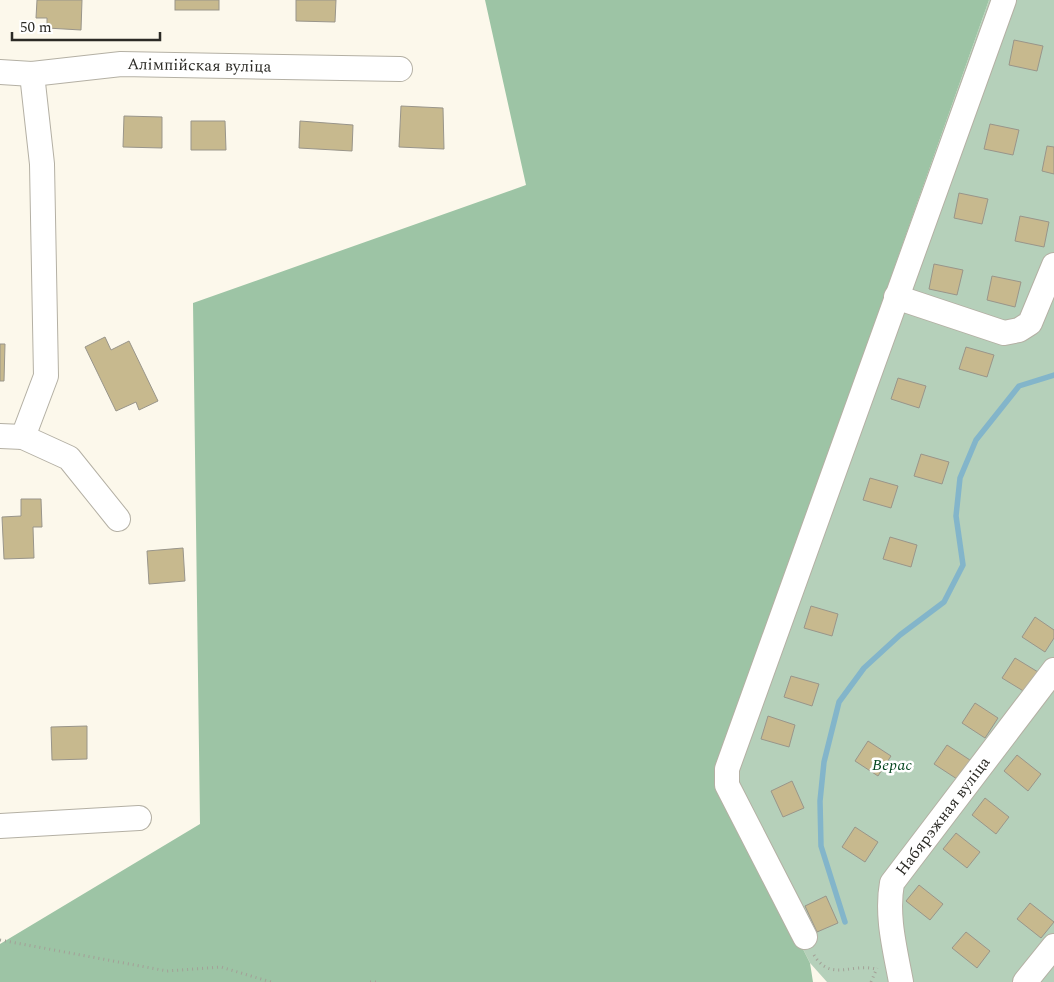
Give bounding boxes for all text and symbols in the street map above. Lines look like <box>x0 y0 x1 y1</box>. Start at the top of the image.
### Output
scale bar <box>12 10 160 42</box>
text: 50 m <box>20 16 52 39</box>
street label: Алімпійская вуліца <box>127 52 272 79</box>
street label: Набярэжная вуліца <box>890 751 996 881</box>
park label: Верас <box>872 753 912 777</box>

